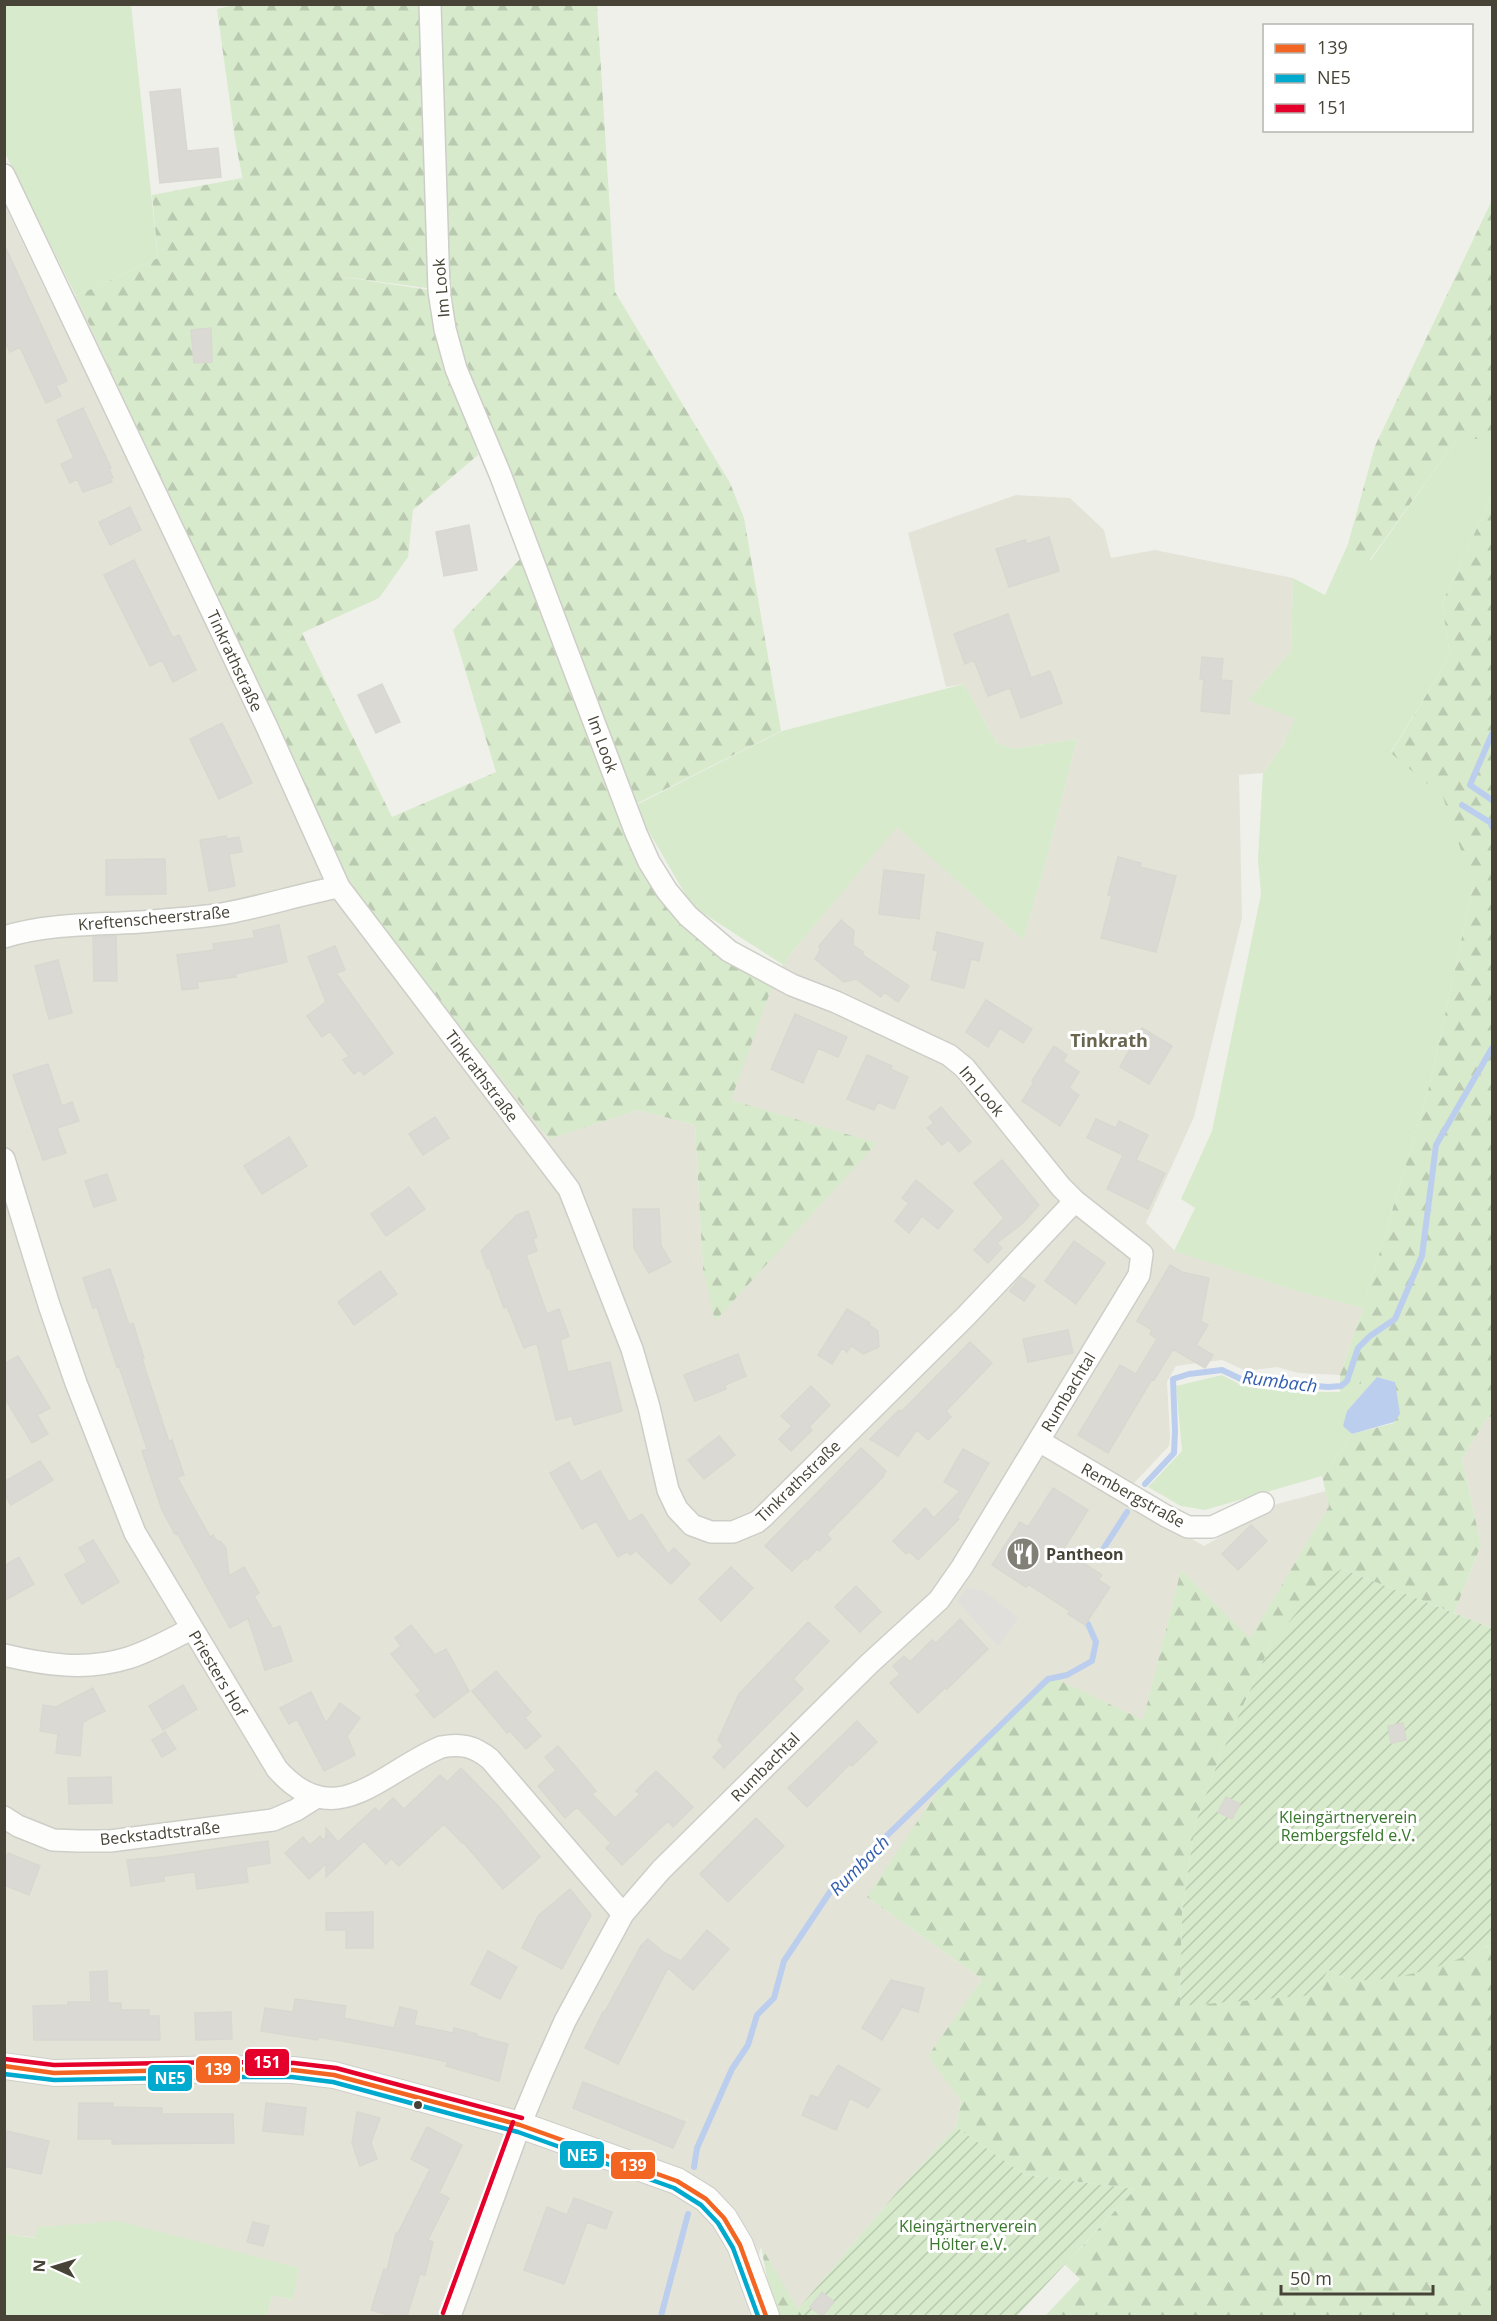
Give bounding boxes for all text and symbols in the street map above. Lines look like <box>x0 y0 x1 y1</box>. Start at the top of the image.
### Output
legend <box>1263 24 1473 132</box>
text: 139 <box>1317 35 1348 59</box>
text: NE5 <box>1317 65 1351 89</box>
text: 151 <box>1317 95 1348 119</box>
street label: Im Look <box>427 257 455 319</box>
street label: Tinkrathstraße <box>202 607 268 715</box>
street label: Im Look <box>582 712 624 776</box>
street label: Kreftenscheerstraße <box>77 900 231 936</box>
street label: Tinkrathstraße <box>440 1026 524 1126</box>
district label: Tinkrath <box>1070 1028 1148 1052</box>
street label: Im Look <box>954 1061 1010 1121</box>
street label: Rumbachtal <box>1036 1348 1100 1436</box>
water label: Rumbach <box>1241 1364 1319 1398</box>
street label: Tinkrathstraße <box>751 1435 845 1527</box>
street label: Rembergstraße <box>1077 1457 1189 1533</box>
restaurant icon: Pantheon <box>1005 1536 1041 1572</box>
place label: Pantheon <box>1046 1543 1124 1565</box>
street label: Priesters Hof <box>184 1626 253 1721</box>
street label: Rumbachtal <box>726 1728 804 1806</box>
park label: Kleingärtnerverein Rembergsfeld e.V. <box>1279 1806 1417 1846</box>
street label: Beckstadtstraße <box>99 1816 221 1850</box>
water label: Rumbach <box>824 1830 894 1900</box>
line badge: 151 <box>244 2048 290 2077</box>
text: 151 <box>253 2051 281 2073</box>
line badge: 139 <box>195 2055 241 2084</box>
text: 139 <box>204 2058 232 2080</box>
line badge: NE5 <box>147 2064 193 2092</box>
text: NE5 <box>154 2067 186 2089</box>
unlabelled marker <box>412 2099 424 2111</box>
line badge: NE5 <box>559 2140 605 2169</box>
text: NE5 <box>566 2144 598 2166</box>
line badge: 139 <box>610 2151 656 2180</box>
text: 139 <box>619 2154 647 2176</box>
park label: Kleingärtnerverein Hölter e.V. <box>899 2215 1037 2255</box>
north arrow <box>24 2237 84 2297</box>
scale bar <box>1281 2258 1432 2296</box>
text: N <box>28 2259 50 2273</box>
text: 50 m <box>1290 2266 1332 2290</box>

